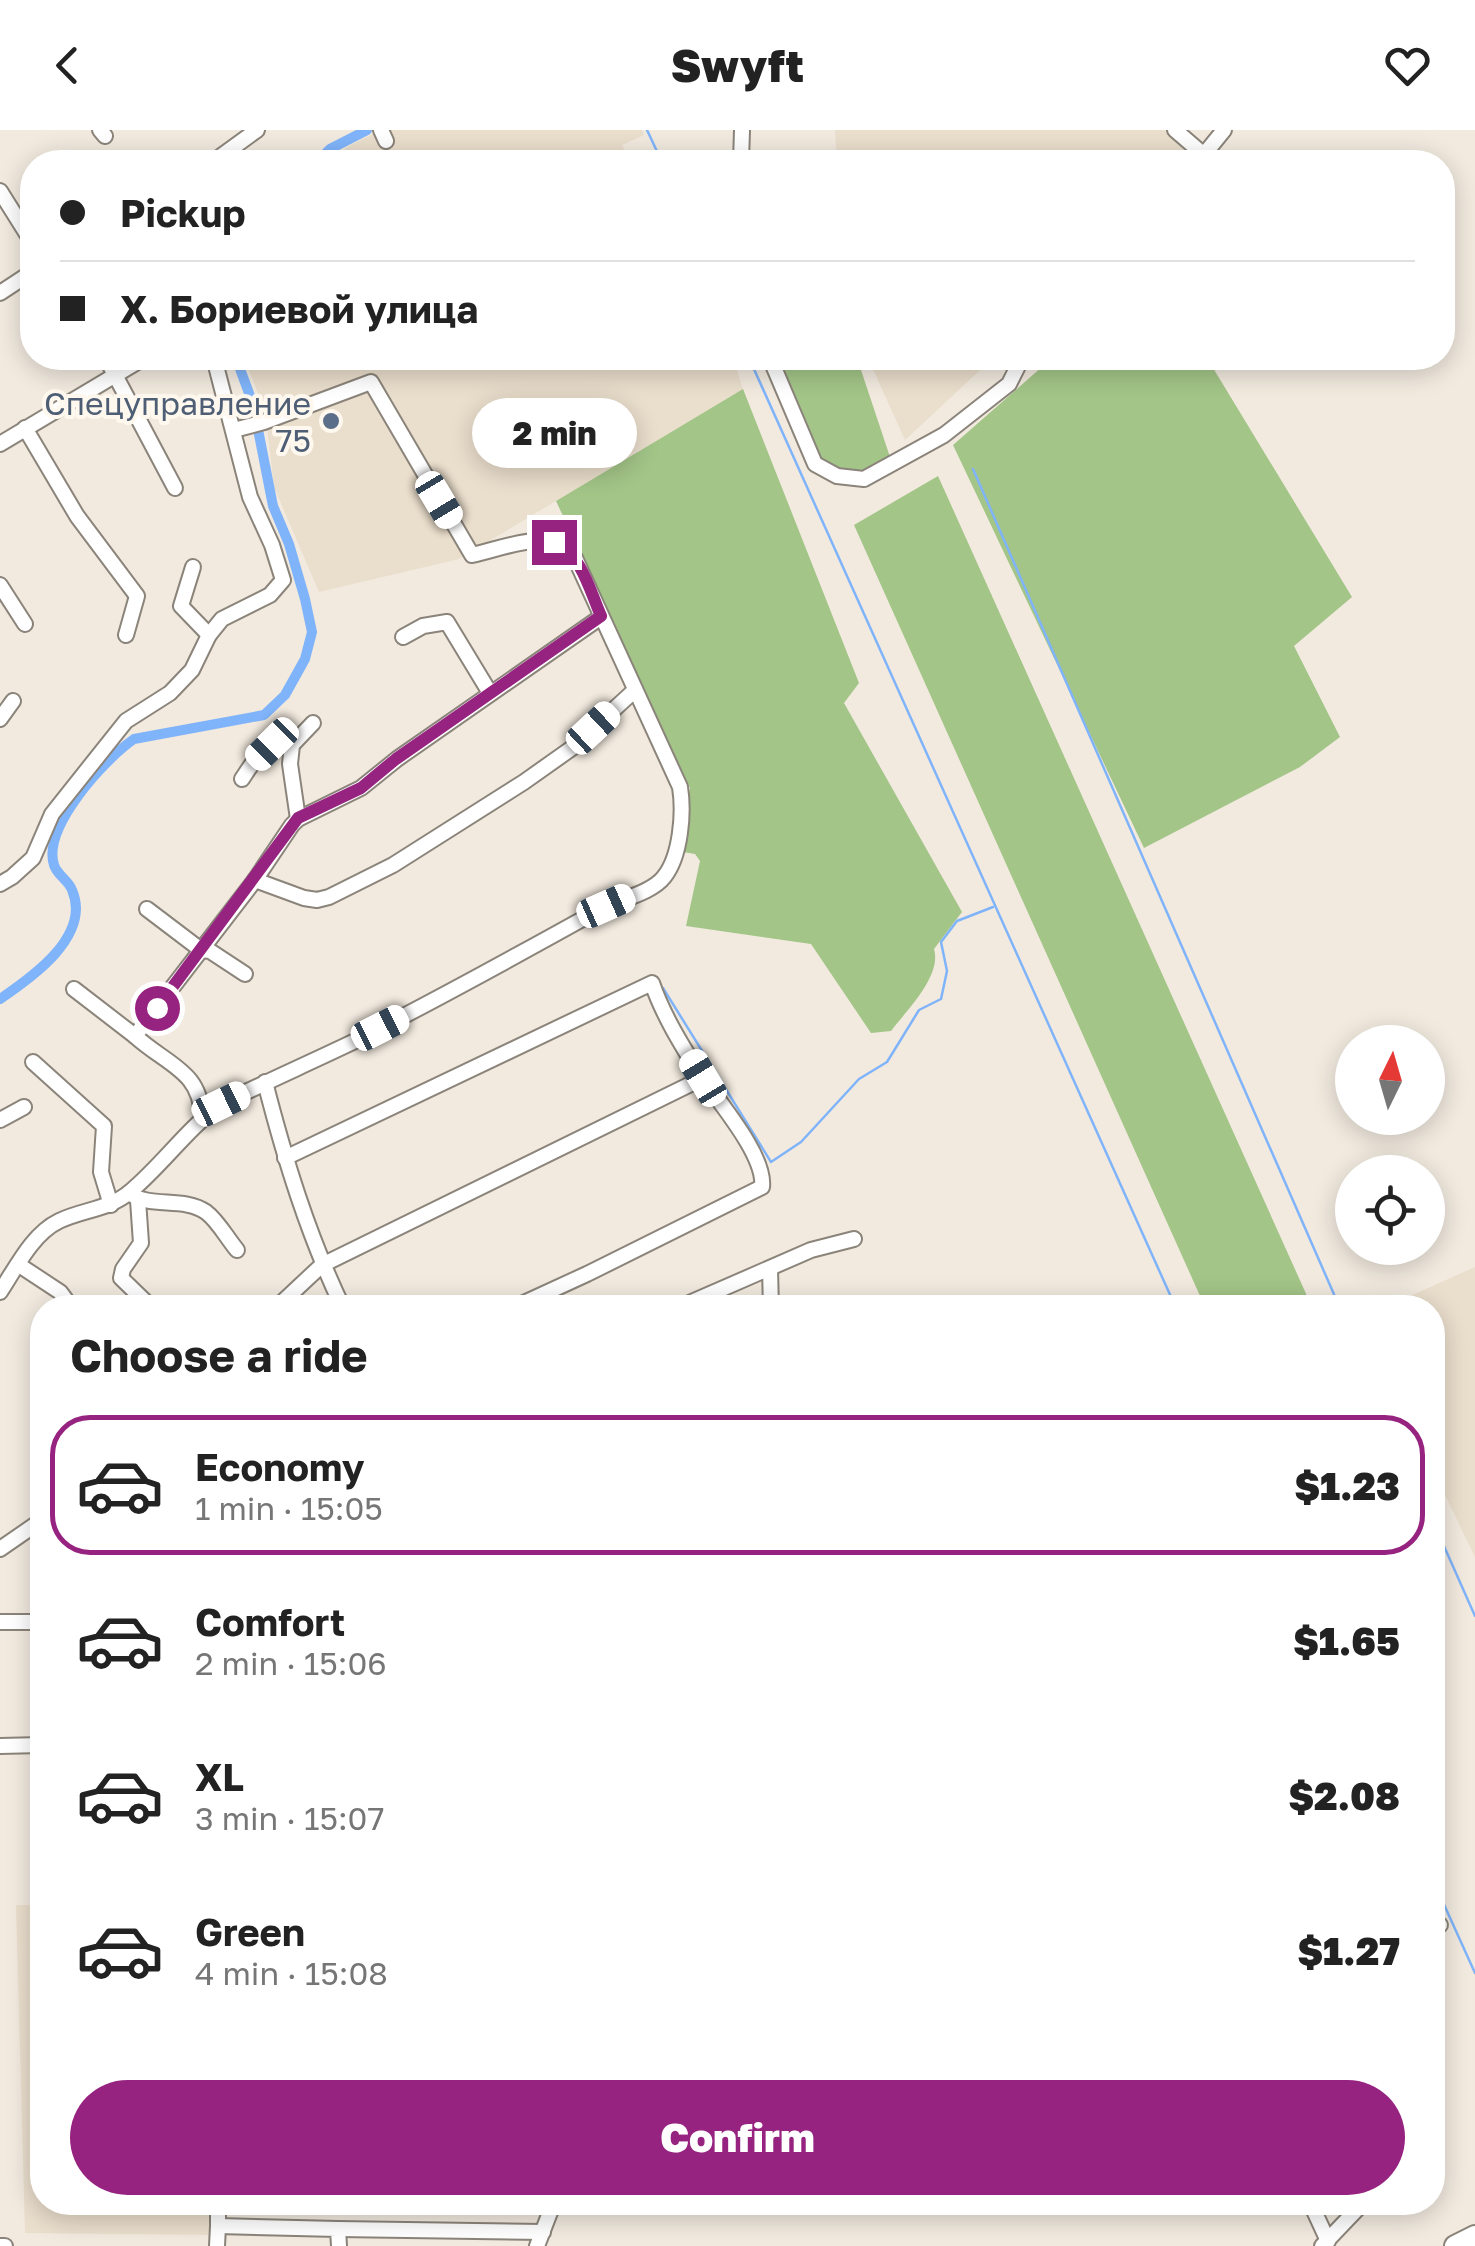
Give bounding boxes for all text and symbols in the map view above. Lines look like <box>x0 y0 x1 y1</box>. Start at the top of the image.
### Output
icon: back <box>40 38 95 93</box>
text: Swyft <box>671 38 804 92</box>
icon: heart <box>1380 38 1435 93</box>
text: Pickup <box>120 190 246 235</box>
text: Х. Бориевой улица <box>120 286 478 331</box>
place label: Спецуправление 75 <box>44 384 311 459</box>
callout: 2 min <box>472 397 636 467</box>
marker: Спецуправление 75 <box>320 410 342 432</box>
text: 2 min <box>512 414 597 452</box>
car <box>411 467 467 533</box>
route end <box>532 520 577 565</box>
car <box>561 697 625 759</box>
car <box>240 712 304 776</box>
car <box>572 880 640 932</box>
route start <box>135 986 180 1031</box>
car <box>346 1001 414 1055</box>
north arrow <box>1335 1025 1445 1135</box>
map controls <box>1335 1025 1445 1265</box>
car <box>675 1045 731 1111</box>
car <box>187 1077 255 1131</box>
button: locate <box>1335 1155 1445 1265</box>
text: Choose a ride <box>70 1328 368 1382</box>
icon: car <box>75 1440 165 1530</box>
text: Economy <box>195 1444 364 1489</box>
text: $1.23 <box>1294 1463 1400 1508</box>
text: 1 min · 15:05 <box>195 1489 383 1527</box>
icon: car <box>75 1595 165 1685</box>
text: Comfort <box>195 1599 345 1644</box>
text: $1.65 <box>1293 1618 1400 1663</box>
text: 2 min · 15:06 <box>195 1644 387 1682</box>
icon: car <box>75 1750 165 1840</box>
text: XL <box>195 1754 244 1799</box>
text: $2.08 <box>1288 1773 1400 1818</box>
text: 3 min · 15:07 <box>195 1799 384 1837</box>
icon: car <box>75 1905 165 1995</box>
text: Green <box>195 1909 305 1954</box>
text: $1.27 <box>1298 1928 1400 1973</box>
text: 4 min · 15:08 <box>195 1954 388 1992</box>
button: Confirm <box>70 2080 1405 2195</box>

